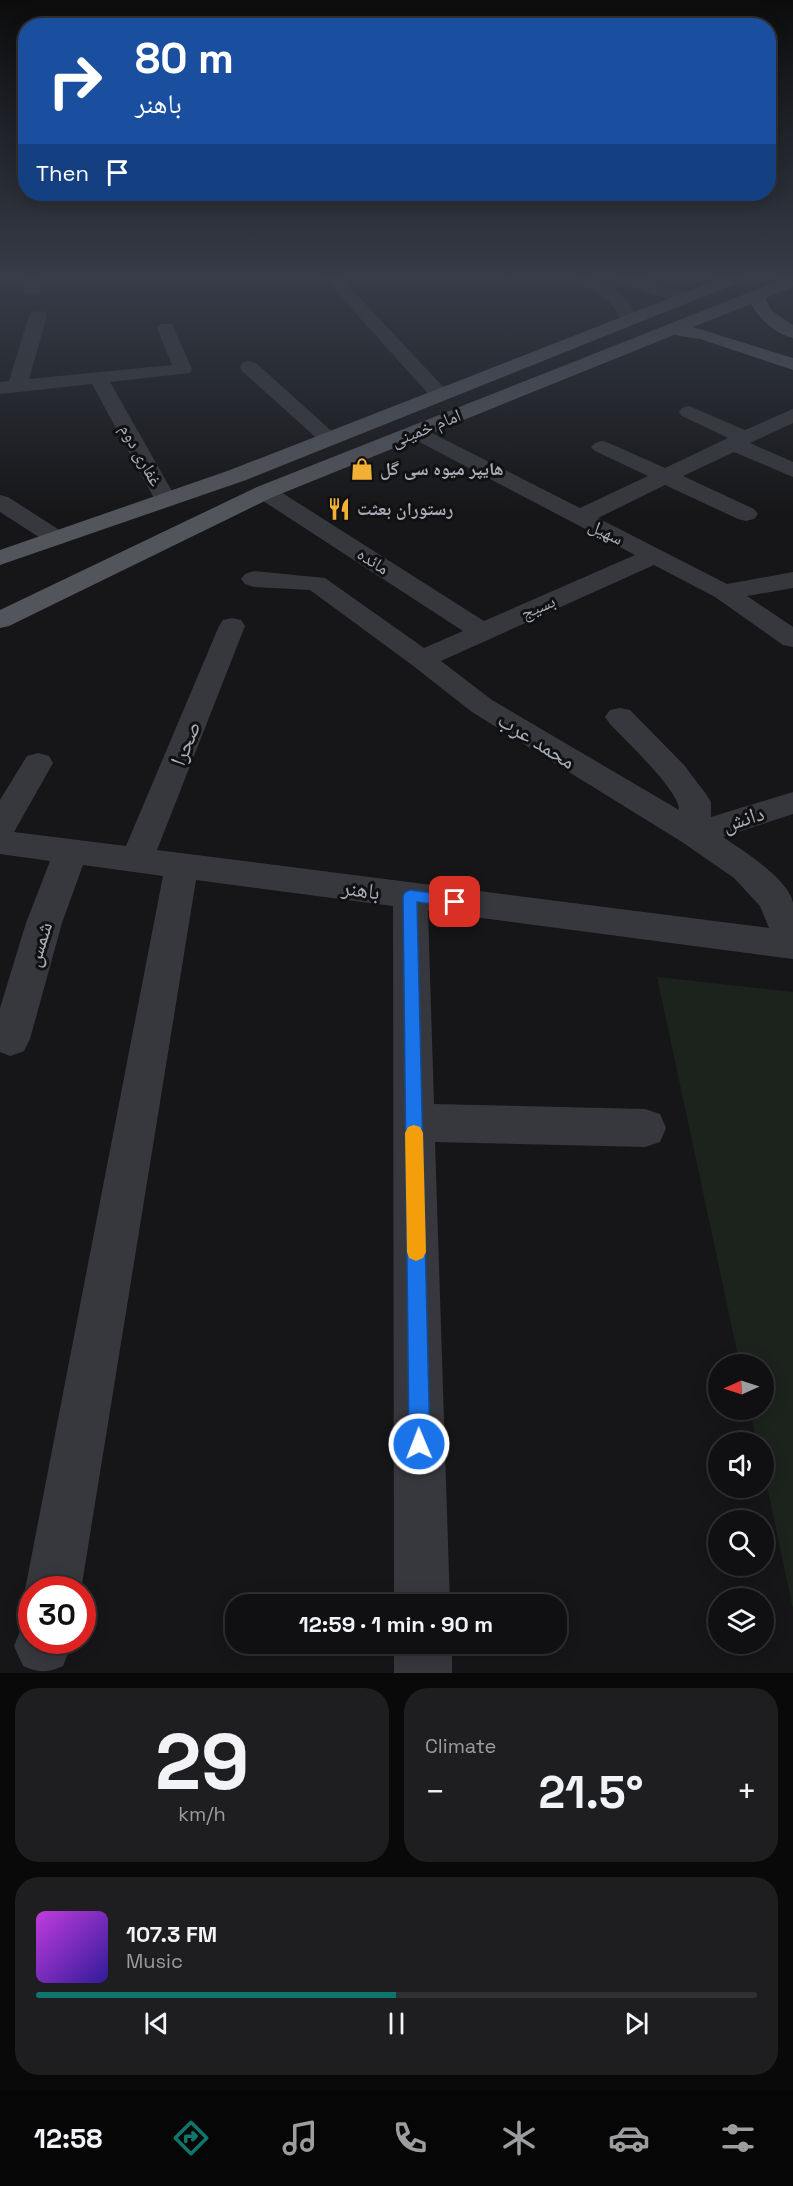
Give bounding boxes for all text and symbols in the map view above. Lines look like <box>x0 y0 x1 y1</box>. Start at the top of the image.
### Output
text: 80 m <box>135 32 234 85</box>
icon: right <box>36 42 114 120</box>
text: باهنر <box>135 86 182 121</box>
icon: arrive <box>101 156 134 189</box>
text: Then <box>36 159 89 187</box>
street label: امام خمینی <box>387 403 465 453</box>
street label: غفاری دوم <box>114 419 168 491</box>
shop icon: هایپر میوه سی گل <box>349 456 375 482</box>
place label: هایپر میوه سی گل <box>380 457 503 480</box>
restaurant icon: رستوران بعثت <box>326 496 352 522</box>
place label: رستوران بعثت <box>357 497 453 520</box>
street label: سهیل <box>585 513 627 550</box>
street label: مائده <box>353 542 394 579</box>
street label: بسیج <box>517 589 559 625</box>
street label: محمد عرب <box>493 705 581 775</box>
street label: صحرا <box>163 716 207 770</box>
street label: دانش <box>718 798 768 838</box>
street label: باهنر <box>339 872 382 906</box>
pin <box>429 876 480 927</box>
icon: arrive <box>438 885 471 918</box>
street label: شمس <box>18 918 58 970</box>
north arrow <box>708 1354 774 1420</box>
map controls <box>708 1354 774 1654</box>
position arrow <box>387 1412 451 1476</box>
button: sound <box>708 1432 774 1498</box>
button: search <box>708 1510 774 1576</box>
speed limit sign: 30 <box>18 1576 96 1654</box>
button: layers <box>708 1588 774 1654</box>
text: 12:59 · 1 min · 90 m <box>299 1610 493 1638</box>
text: 29 <box>155 1712 249 1812</box>
text: Climate <box>425 1733 496 1759</box>
text: 21.5° <box>538 1764 644 1821</box>
text: − <box>425 1771 445 1813</box>
text: + <box>737 1771 757 1813</box>
text: km/h <box>178 1801 226 1827</box>
text: 107.3 FM <box>126 1920 217 1948</box>
text: Music <box>126 1948 183 1974</box>
icon: previous <box>140 2007 173 2040</box>
icon: pause <box>380 2007 413 2040</box>
icon: next <box>620 2007 653 2040</box>
icon: directions <box>170 2117 212 2159</box>
icon: music <box>279 2117 321 2159</box>
icon: phone <box>389 2117 431 2159</box>
icon: climate <box>498 2117 540 2159</box>
icon: car <box>608 2117 650 2159</box>
icon: filters <box>717 2117 759 2159</box>
text: 12:58 <box>34 2121 102 2156</box>

